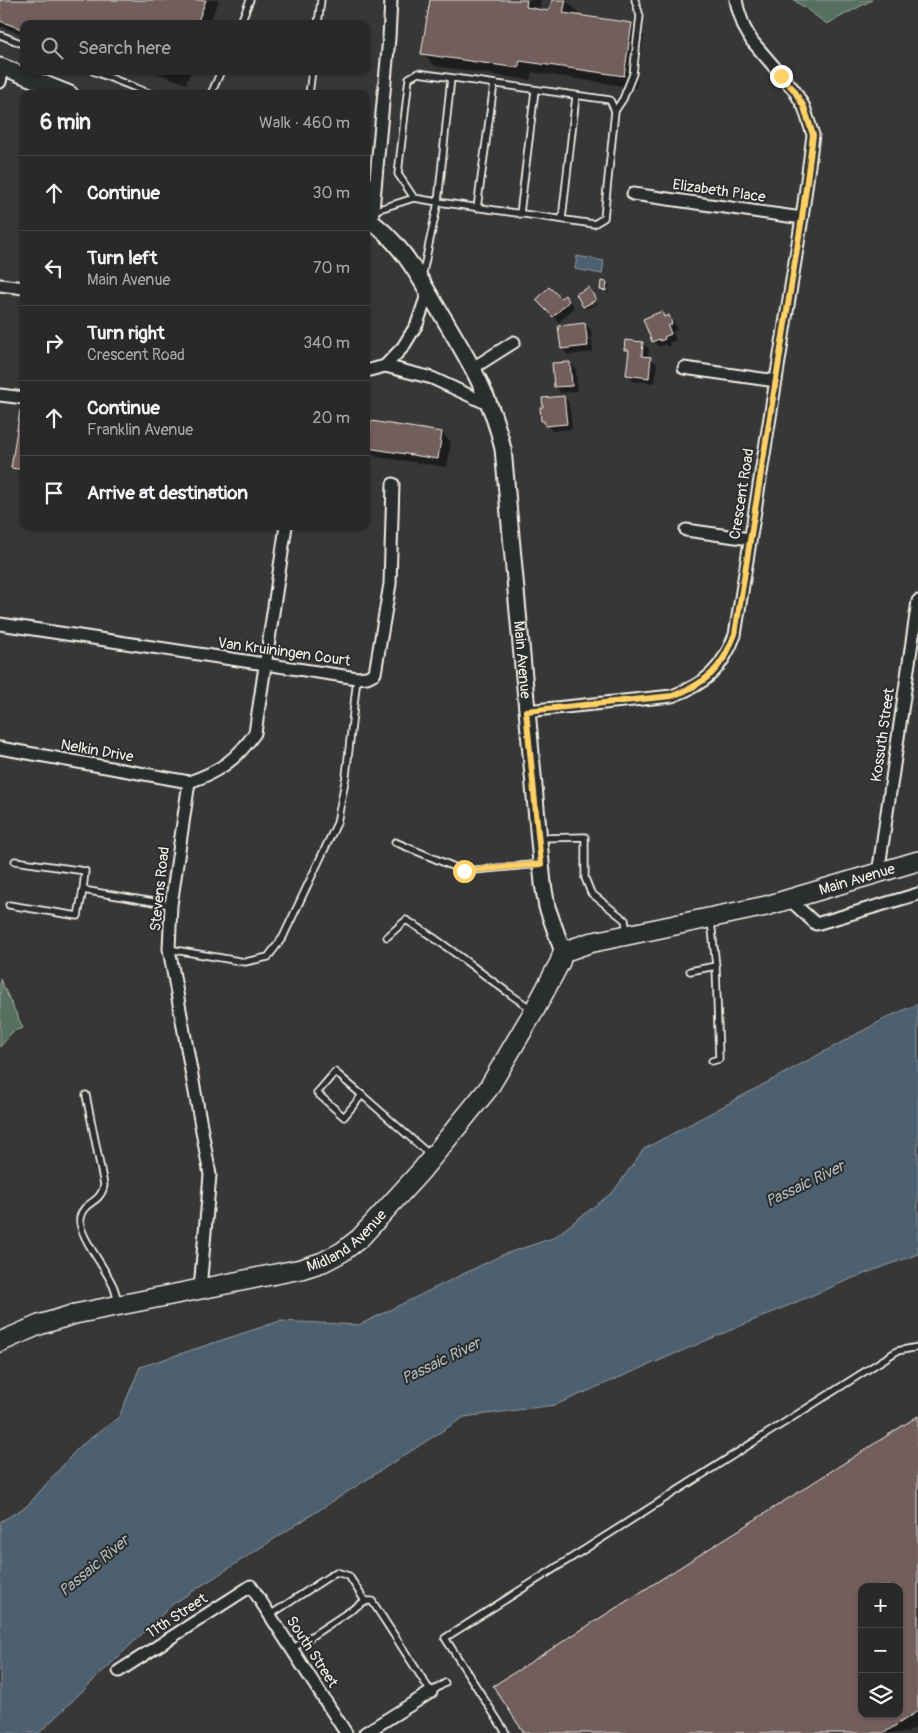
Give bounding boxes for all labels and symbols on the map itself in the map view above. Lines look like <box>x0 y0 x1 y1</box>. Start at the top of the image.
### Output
route end <box>770 65 793 88</box>
street label: Elizabeth Place <box>671 175 767 207</box>
street label: Crescent Road <box>725 447 759 541</box>
street label: Main Avenue <box>509 620 535 700</box>
street label: Van Kruiningen Court <box>216 633 353 671</box>
street label: Kossuth Street <box>867 686 899 783</box>
street label: Nelkin Drive <box>59 735 136 767</box>
street label: Stevens Road <box>146 846 174 932</box>
street label: Main Avenue <box>817 859 898 899</box>
route start <box>453 860 476 883</box>
water label: Passaic River <box>762 1155 850 1212</box>
street label: Midland Avenue <box>304 1205 391 1276</box>
water label: Passaic River <box>398 1332 486 1389</box>
water label: Passaic River <box>55 1529 135 1601</box>
street label: 11th Street <box>143 1589 212 1643</box>
street label: South Street <box>282 1613 343 1692</box>

